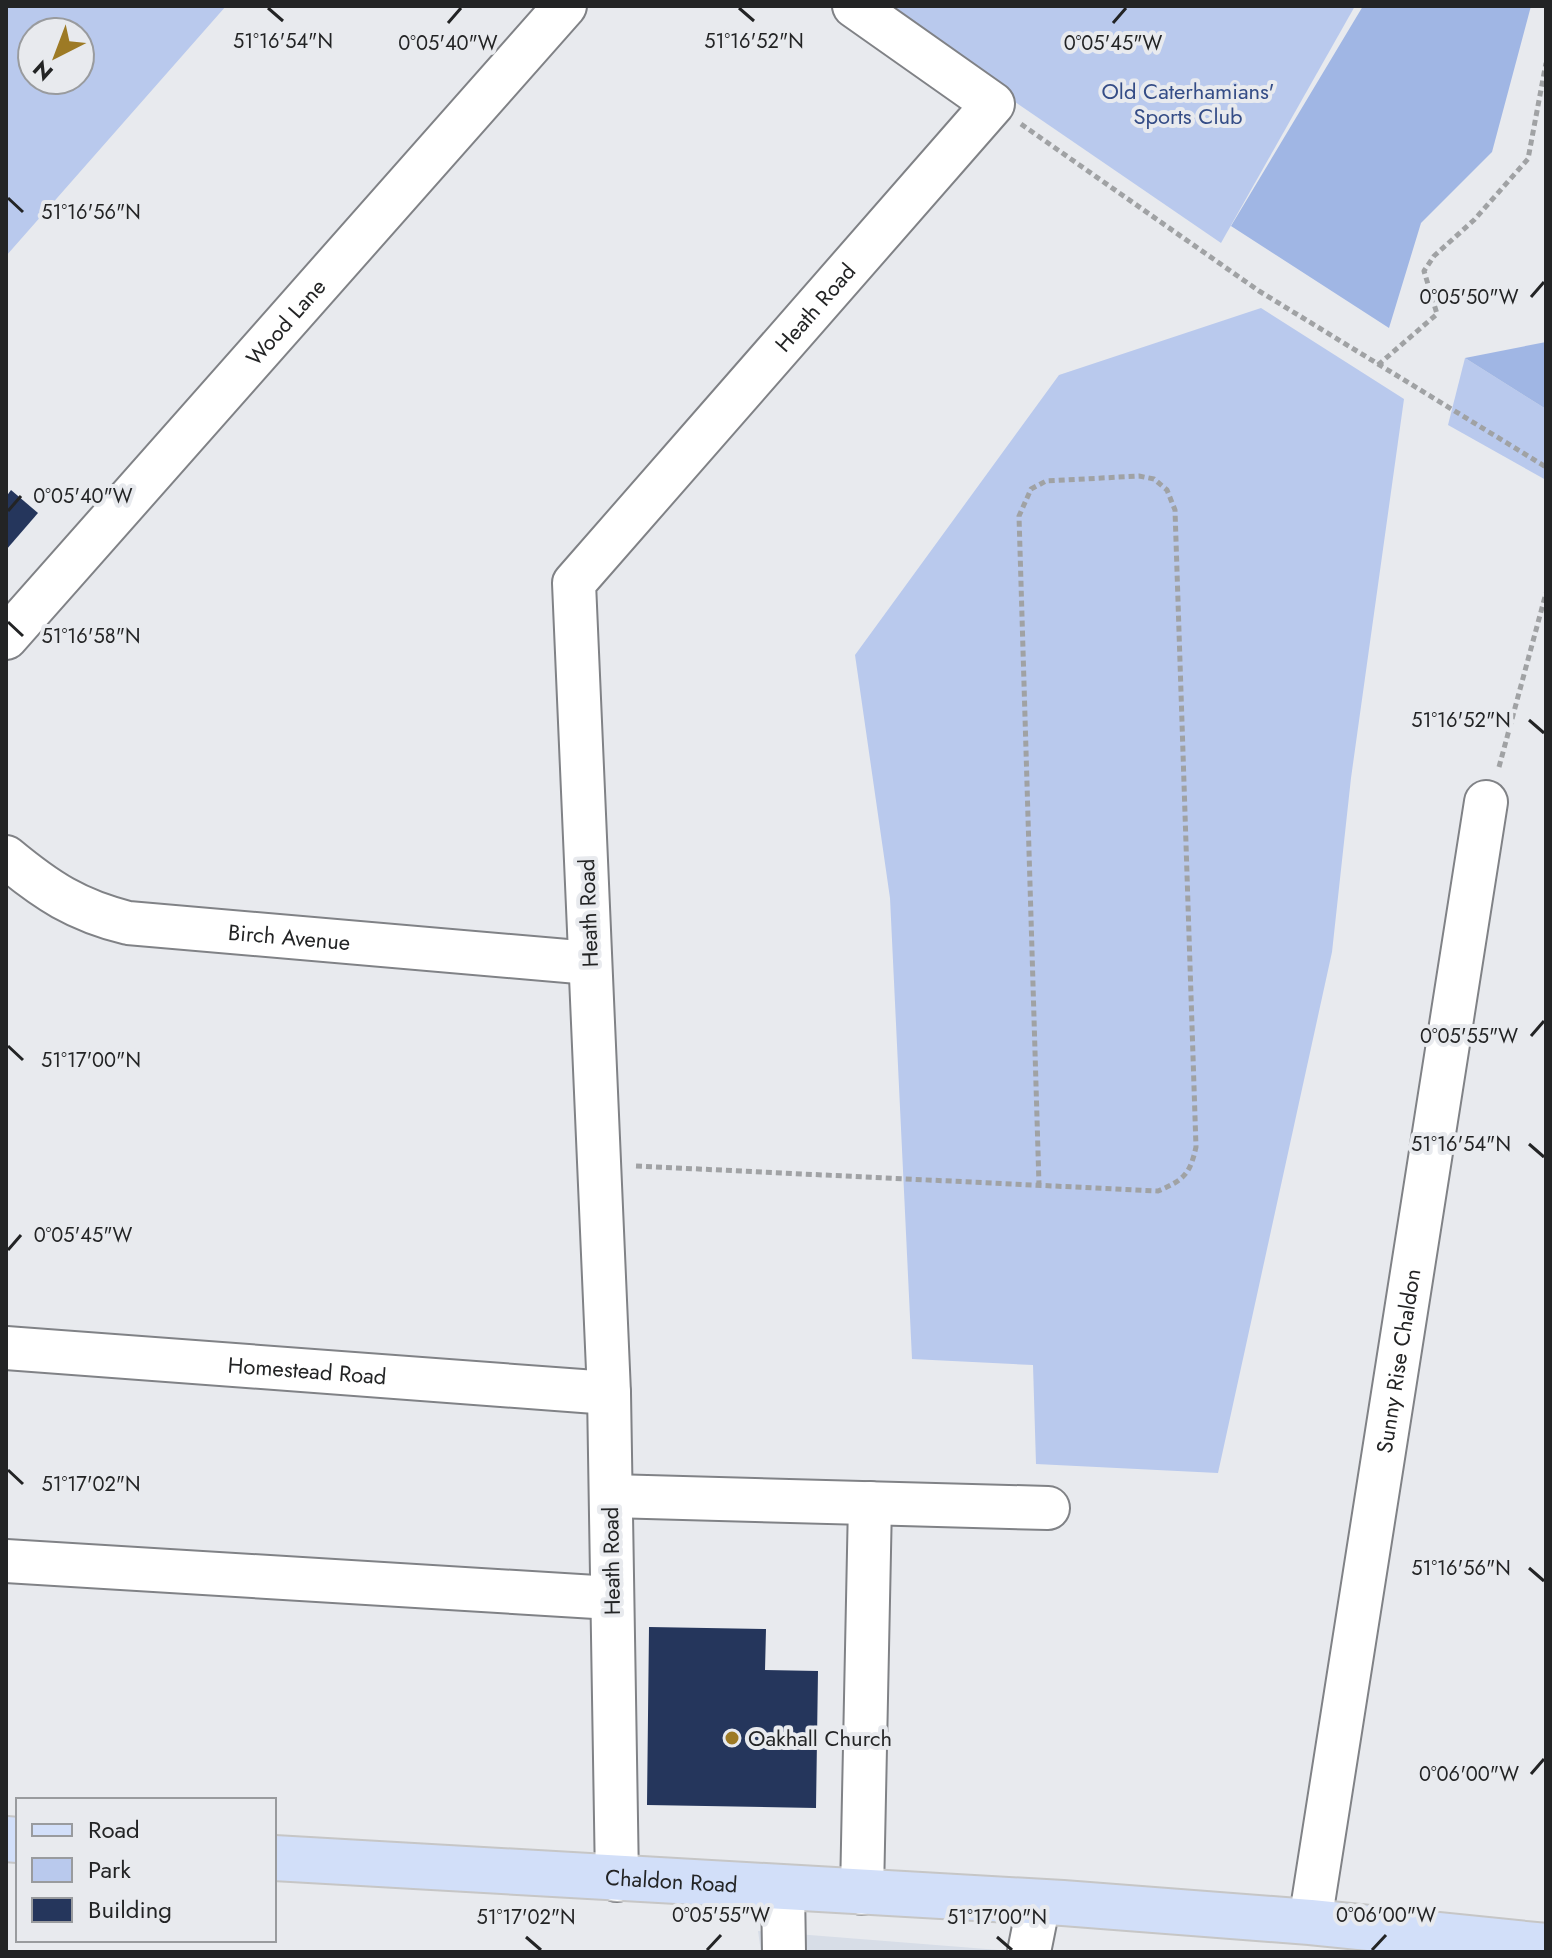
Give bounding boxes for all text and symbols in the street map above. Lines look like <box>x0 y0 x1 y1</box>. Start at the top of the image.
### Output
north arrow <box>16 16 96 96</box>
text: 51°16'54"N <box>233 27 333 56</box>
text: 51°16'52"N <box>704 27 804 56</box>
text: 0°05'40"W <box>398 29 498 58</box>
text: 0°05'45"W <box>1064 29 1162 58</box>
text: N <box>25 53 60 89</box>
park label: Old Caterhamians' Sports Club <box>1101 75 1275 132</box>
text: 51°16'56"N <box>41 198 141 227</box>
street label: Heath Road <box>767 256 863 359</box>
street label: Wood Lane <box>238 271 333 372</box>
text: 0°05'50"W <box>1420 283 1519 312</box>
text: 0°05'40"W <box>33 482 133 511</box>
text: 51°16'58"N <box>41 622 141 651</box>
text: 51°16'52"N <box>1411 706 1511 735</box>
street label: Heath Road <box>570 858 606 968</box>
street label: Birch Avenue <box>227 916 352 958</box>
text: 0°05'55"W <box>1420 1022 1518 1051</box>
text: 51°17'00"N <box>41 1046 141 1075</box>
text: 51°16'54"N <box>1411 1130 1511 1159</box>
text: 0°05'45"W <box>34 1221 132 1250</box>
street label: Sunny Rise Chaldon <box>1368 1266 1428 1455</box>
street label: Homestead Road <box>227 1349 388 1392</box>
text: 51°17'02"N <box>41 1470 141 1499</box>
street label: Heath Road <box>594 1506 628 1616</box>
text: 51°16'56"N <box>1411 1554 1511 1583</box>
place label: Oakhall Church <box>748 1722 892 1754</box>
marker: Oakhall Church <box>723 1729 741 1747</box>
text: 0°06'00"W <box>1419 1760 1519 1789</box>
legend <box>16 1798 276 1942</box>
text: Road <box>88 1812 140 1847</box>
text: Park <box>88 1852 131 1887</box>
street label: Chaldon Road <box>604 1861 738 1900</box>
text: Building <box>88 1892 172 1927</box>
text: 0°05'55"W <box>672 1901 770 1930</box>
text: 0°06'00"W <box>1336 1901 1436 1930</box>
text: 51°17'02"N <box>476 1903 576 1932</box>
text: 51°17'00"N <box>947 1903 1047 1932</box>

